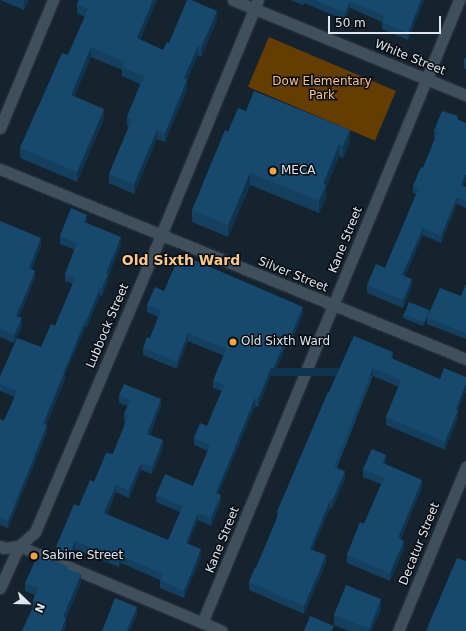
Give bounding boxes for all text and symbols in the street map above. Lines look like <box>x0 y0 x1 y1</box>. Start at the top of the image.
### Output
scale bar <box>330 8 443 34</box>
text: 50 m <box>335 16 366 30</box>
street label: White Street <box>372 37 448 79</box>
park label: Dow Elementary Park <box>272 75 372 103</box>
place label: MECA <box>281 164 316 178</box>
marker: MECA <box>268 166 278 176</box>
street label: Kane Street <box>326 205 366 275</box>
district label: Old Sixth Ward <box>122 252 240 268</box>
street label: Silver Street <box>256 254 330 296</box>
street label: Lubbock Street <box>84 282 132 370</box>
place label: Old Sixth Ward <box>241 335 330 349</box>
marker: Old Sixth Ward <box>228 337 238 347</box>
street label: Decatur Street <box>397 500 443 588</box>
street label: Kane Street <box>203 505 243 575</box>
place label: Sabine Street <box>42 549 123 563</box>
marker: Sabine Street <box>29 551 39 561</box>
north arrow <box>8 583 48 623</box>
text: N <box>32 601 47 615</box>

